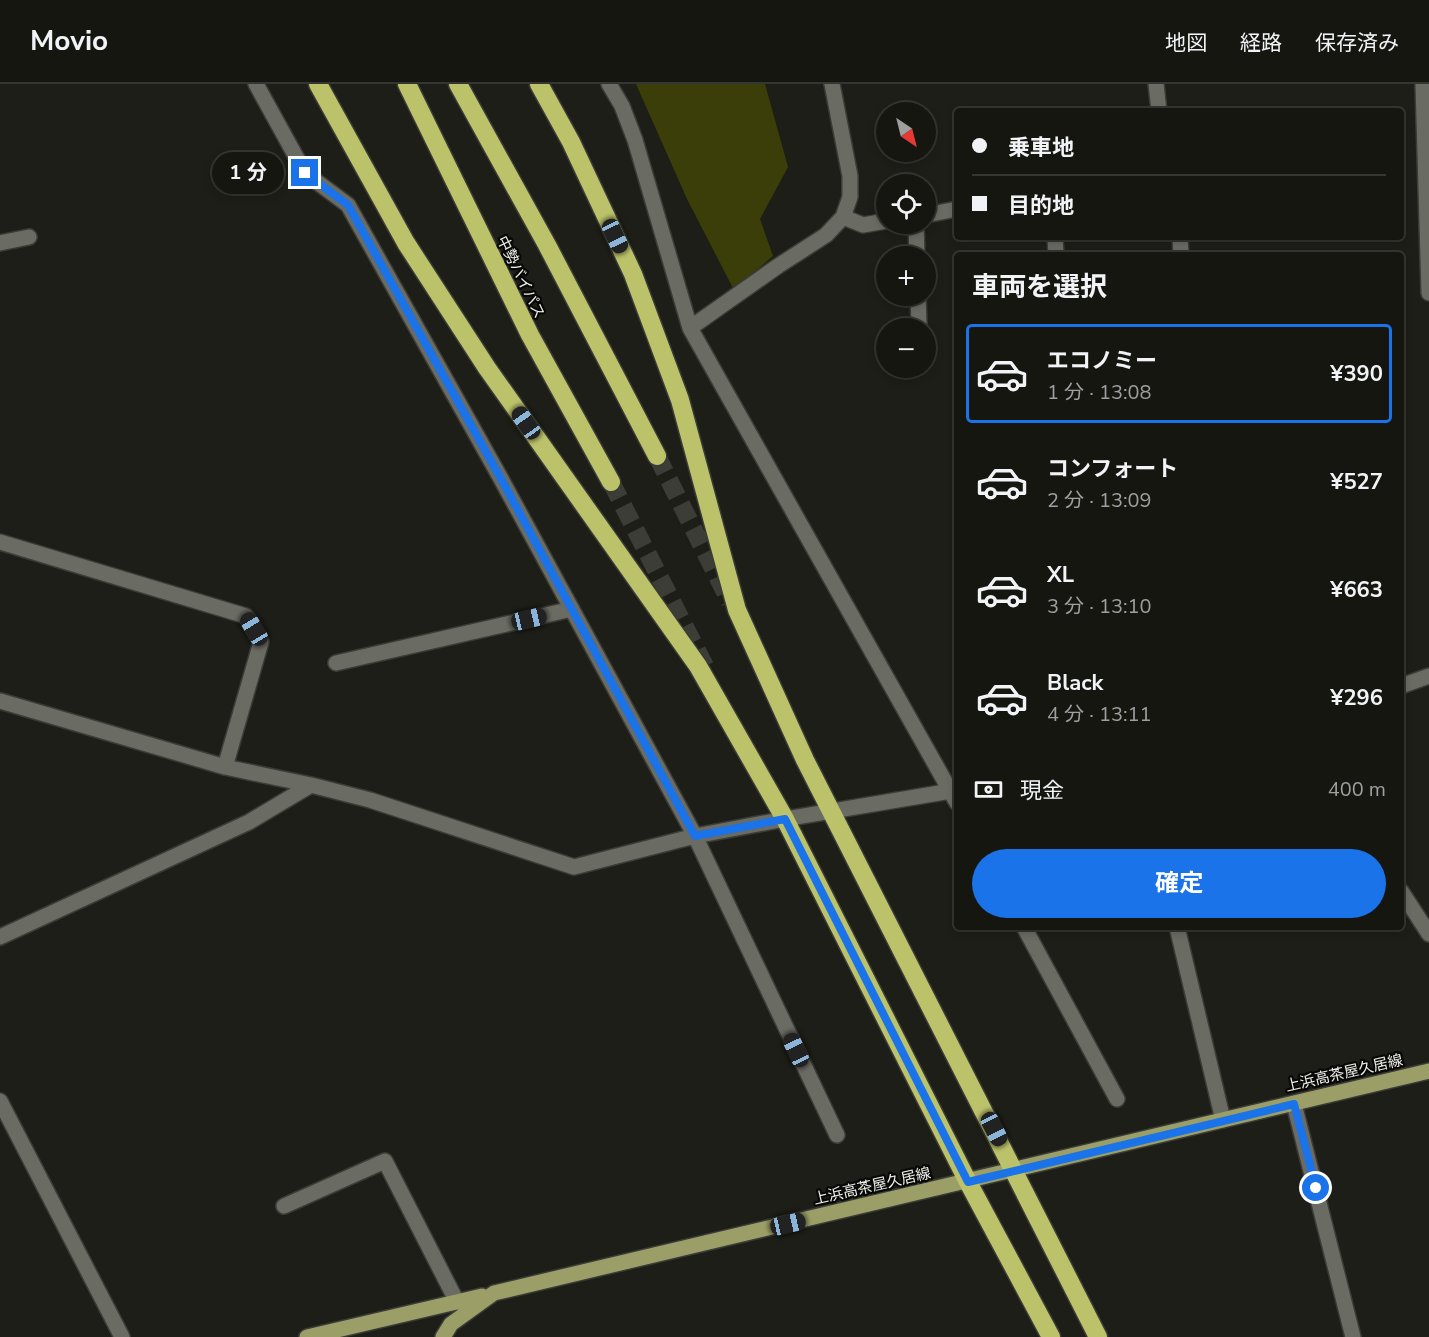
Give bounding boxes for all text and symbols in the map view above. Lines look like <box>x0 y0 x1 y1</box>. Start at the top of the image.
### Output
text: Movio <box>30 22 108 60</box>
text: 地図 <box>1165 29 1207 57</box>
text: 経路 <box>1240 29 1282 57</box>
text: 保存済み <box>1315 29 1399 57</box>
north arrow <box>876 102 936 162</box>
map controls <box>876 102 936 378</box>
text: 乗車地 <box>1008 133 1074 163</box>
callout: 1 分 <box>212 152 284 194</box>
text: 1 分 <box>229 159 267 186</box>
route end <box>291 159 318 186</box>
button: locate <box>876 174 936 234</box>
text: 目的地 <box>1008 191 1074 221</box>
car <box>599 216 631 256</box>
street label: 中勢バイパス <box>492 232 550 322</box>
button: + <box>876 246 936 306</box>
text: 車両を選択 <box>972 269 1107 306</box>
button: − <box>876 318 936 378</box>
text: エコノミー <box>1047 346 1157 376</box>
icon: car <box>975 347 1029 401</box>
text: ¥390 <box>1330 359 1383 389</box>
text: 1 分 · 13:08 <box>1047 379 1152 406</box>
car <box>508 403 544 443</box>
text: コンフォート <box>1047 454 1178 484</box>
icon: car <box>975 455 1029 509</box>
text: ¥527 <box>1330 467 1383 497</box>
text: 2 分 · 13:09 <box>1047 487 1152 514</box>
text: XL <box>1047 560 1074 590</box>
icon: car <box>975 563 1029 617</box>
text: ¥663 <box>1330 575 1383 605</box>
text: 3 分 · 13:10 <box>1047 593 1152 620</box>
car <box>509 606 549 632</box>
car <box>237 609 271 649</box>
text: Black <box>1047 668 1103 698</box>
icon: car <box>975 671 1029 725</box>
text: ¥296 <box>1330 683 1383 713</box>
text: 4 分 · 13:11 <box>1047 701 1152 728</box>
icon: cash <box>972 773 1005 806</box>
text: 現金 <box>1020 776 1064 806</box>
text: 400 m <box>1328 776 1386 803</box>
button: 確定 <box>972 849 1386 918</box>
car <box>780 1030 812 1070</box>
street label: 上浜高茶屋久居線 <box>1283 1050 1405 1096</box>
car <box>978 1109 1010 1149</box>
street label: 上浜高茶屋久居線 <box>811 1163 933 1209</box>
route start <box>1302 1174 1329 1201</box>
car <box>768 1211 808 1237</box>

